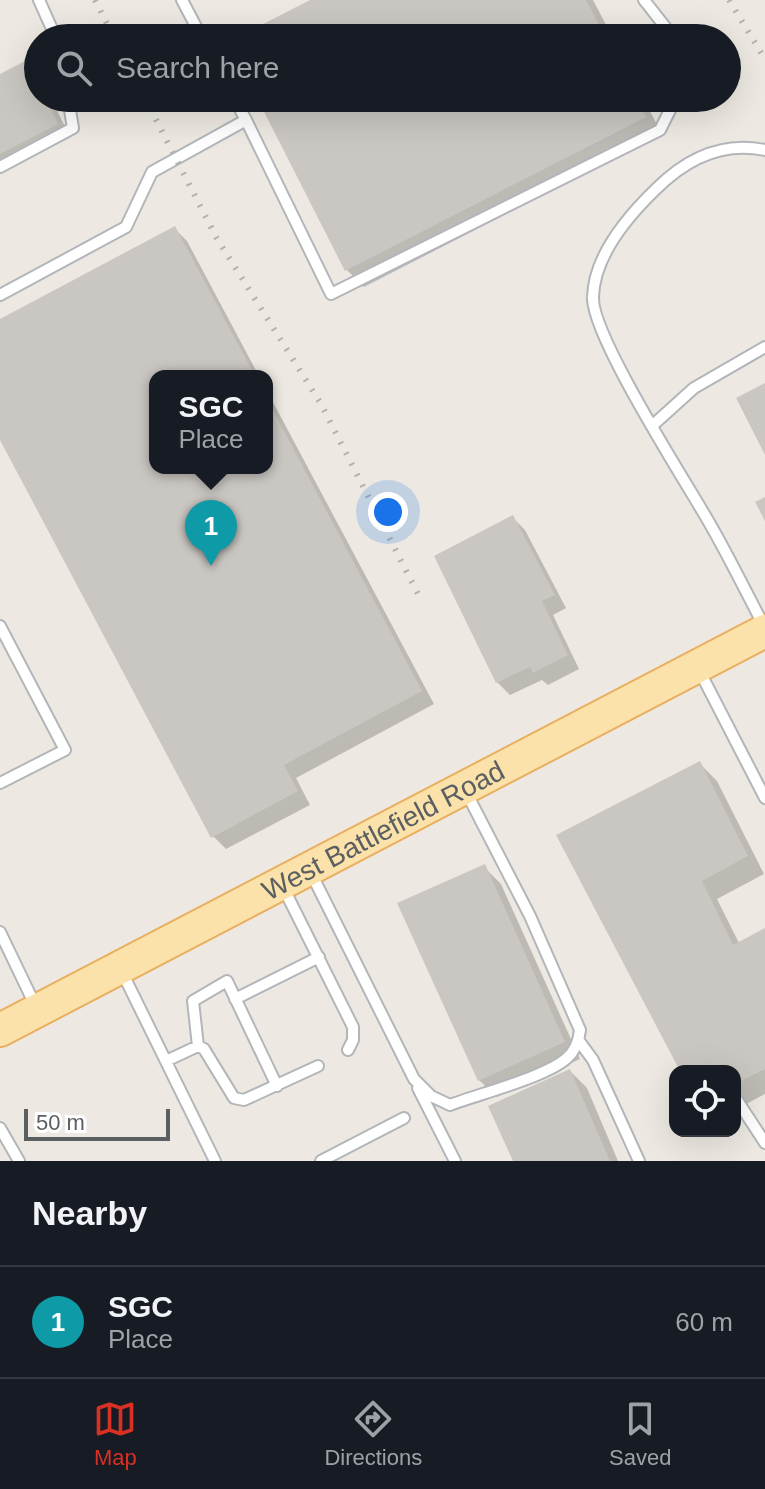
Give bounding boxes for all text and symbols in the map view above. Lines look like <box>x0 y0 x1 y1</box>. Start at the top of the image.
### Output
search box <box>24 24 741 112</box>
icon: search <box>52 46 96 90</box>
text: Search here <box>116 51 279 84</box>
popup <box>149 370 273 474</box>
text: SGC <box>178 390 243 423</box>
text: Place <box>178 424 244 454</box>
your location <box>368 492 408 532</box>
pin: 1 <box>185 500 237 566</box>
street label: West Battlefield Road <box>257 755 510 907</box>
map controls <box>669 1065 741 1137</box>
button: locate <box>669 1065 741 1137</box>
scale bar <box>24 1105 170 1141</box>
text: 50 m <box>36 1110 85 1135</box>
text: Nearby <box>32 1194 147 1232</box>
text: SGC <box>108 1290 173 1323</box>
text: 1 <box>51 1307 65 1337</box>
text: 60 m <box>675 1307 733 1337</box>
text: Place <box>108 1324 173 1354</box>
tab: Map <box>93 1397 137 1471</box>
tab: Directions <box>324 1397 422 1471</box>
tab: Saved <box>609 1397 672 1471</box>

